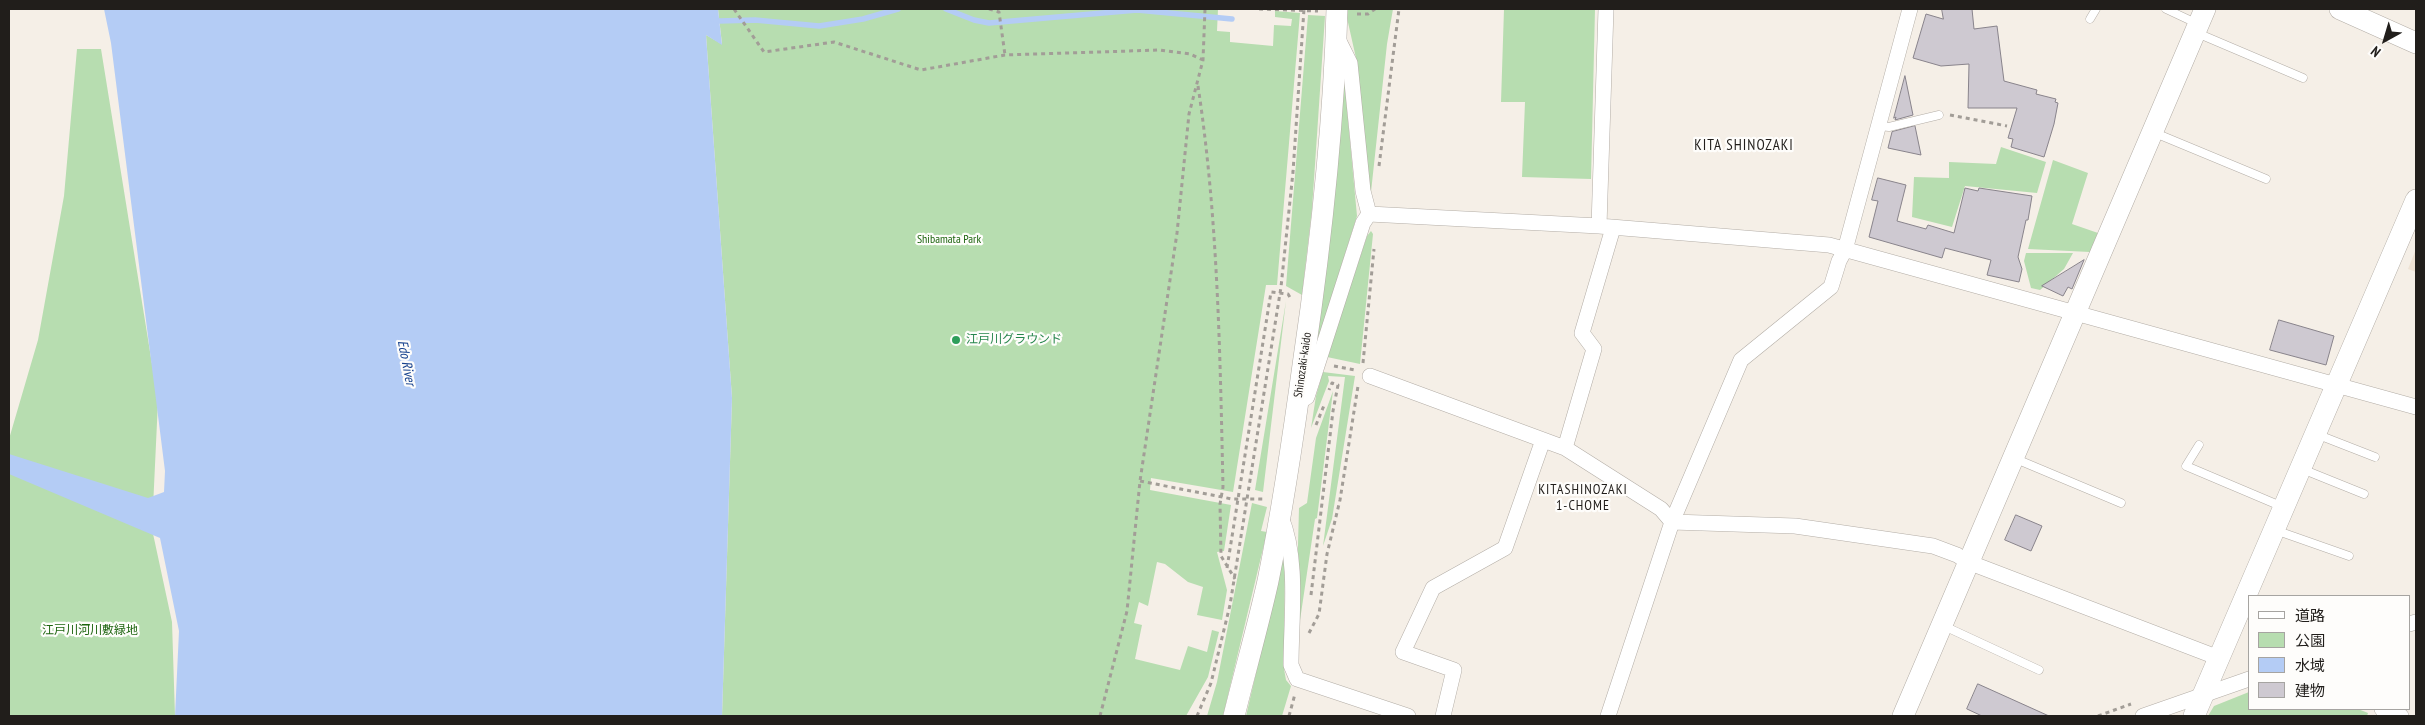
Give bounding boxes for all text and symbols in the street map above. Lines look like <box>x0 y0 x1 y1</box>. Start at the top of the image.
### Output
north arrow <box>2360 15 2410 65</box>
text: N <box>2367 42 2384 61</box>
district label: KITA SHINOZAKI <box>1693 137 1795 155</box>
park label: Shibamata Park <box>917 233 981 247</box>
street label: Shinozaki-kaido <box>1291 331 1315 399</box>
place label: 江戸川グラウンド <box>966 333 1062 347</box>
marker: 江戸川グラウンド <box>950 334 962 346</box>
water label: Edo River <box>393 339 419 387</box>
district label: KITASHINOZAKI 1-CHOME <box>1537 482 1629 514</box>
legend <box>2248 595 2410 710</box>
text: 道路 <box>2295 606 2325 625</box>
park label: 江戸川河川敷緑地 <box>42 624 138 638</box>
text: 公園 <box>2295 631 2325 650</box>
text: 水域 <box>2295 656 2325 675</box>
text: 建物 <box>2295 681 2325 700</box>

